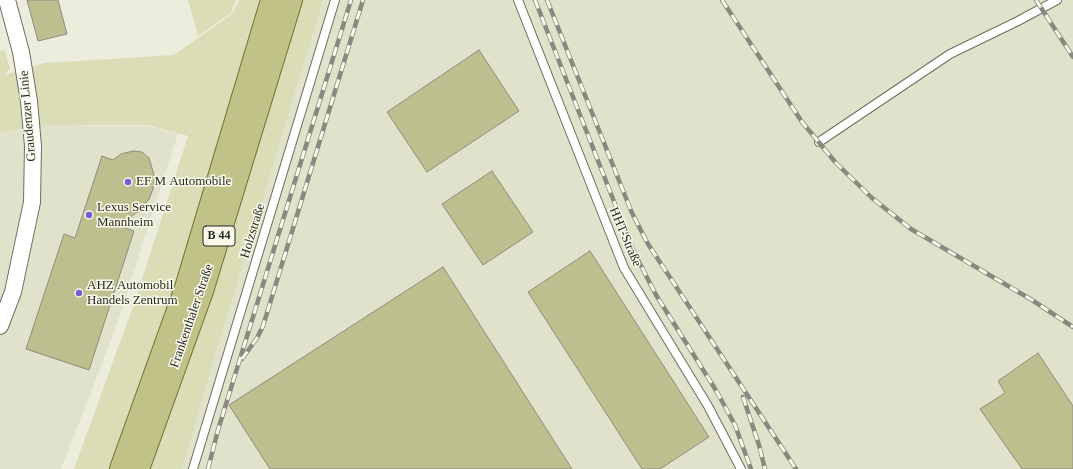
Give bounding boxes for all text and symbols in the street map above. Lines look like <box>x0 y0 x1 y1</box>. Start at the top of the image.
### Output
street label: Graudenzer Linie <box>16 70 40 162</box>
place label: EF M Automobile <box>136 174 231 190</box>
marker: EF M Automobile <box>123 177 133 187</box>
place label: Lexus Service Mannheim <box>97 200 171 231</box>
street label: Holzstraße <box>237 202 269 260</box>
street label: HHT-Straße <box>605 205 645 269</box>
marker: Lexus Service Mannheim <box>84 210 94 220</box>
road number: B 44 <box>203 226 235 246</box>
street label: Frankenthaler Straße <box>167 262 217 370</box>
place label: AHZ Automobil Handels Zentrum <box>87 278 178 309</box>
marker: AHZ Automobil Handels Zentrum <box>74 288 84 298</box>

